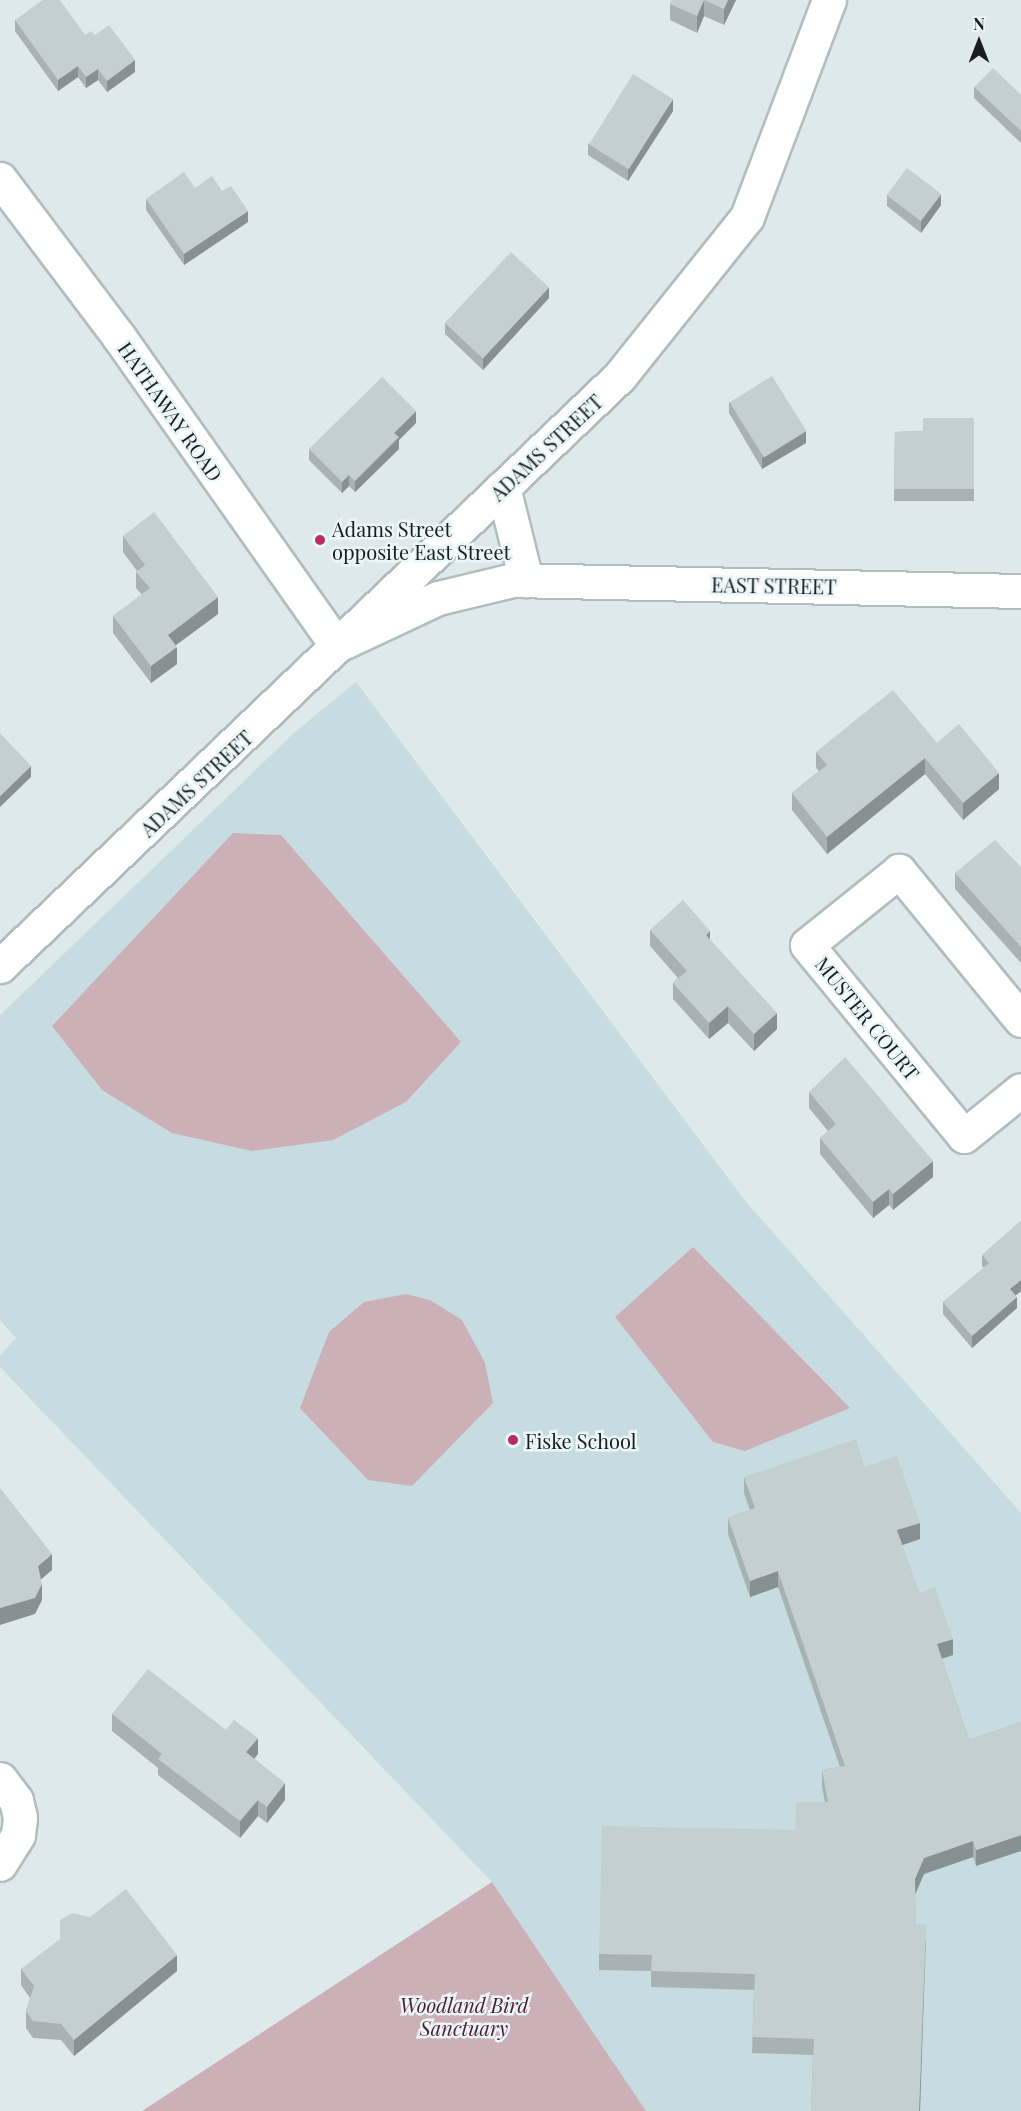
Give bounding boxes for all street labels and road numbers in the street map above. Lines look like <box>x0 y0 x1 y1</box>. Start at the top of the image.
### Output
street label: HATHAWAY ROAD <box>114 336 228 486</box>
street label: ADAMS STREET <box>485 389 607 505</box>
street label: EAST STREET <box>711 572 837 598</box>
street label: ADAMS STREET <box>135 725 257 841</box>
street label: MUSTER COURT <box>811 951 925 1085</box>

